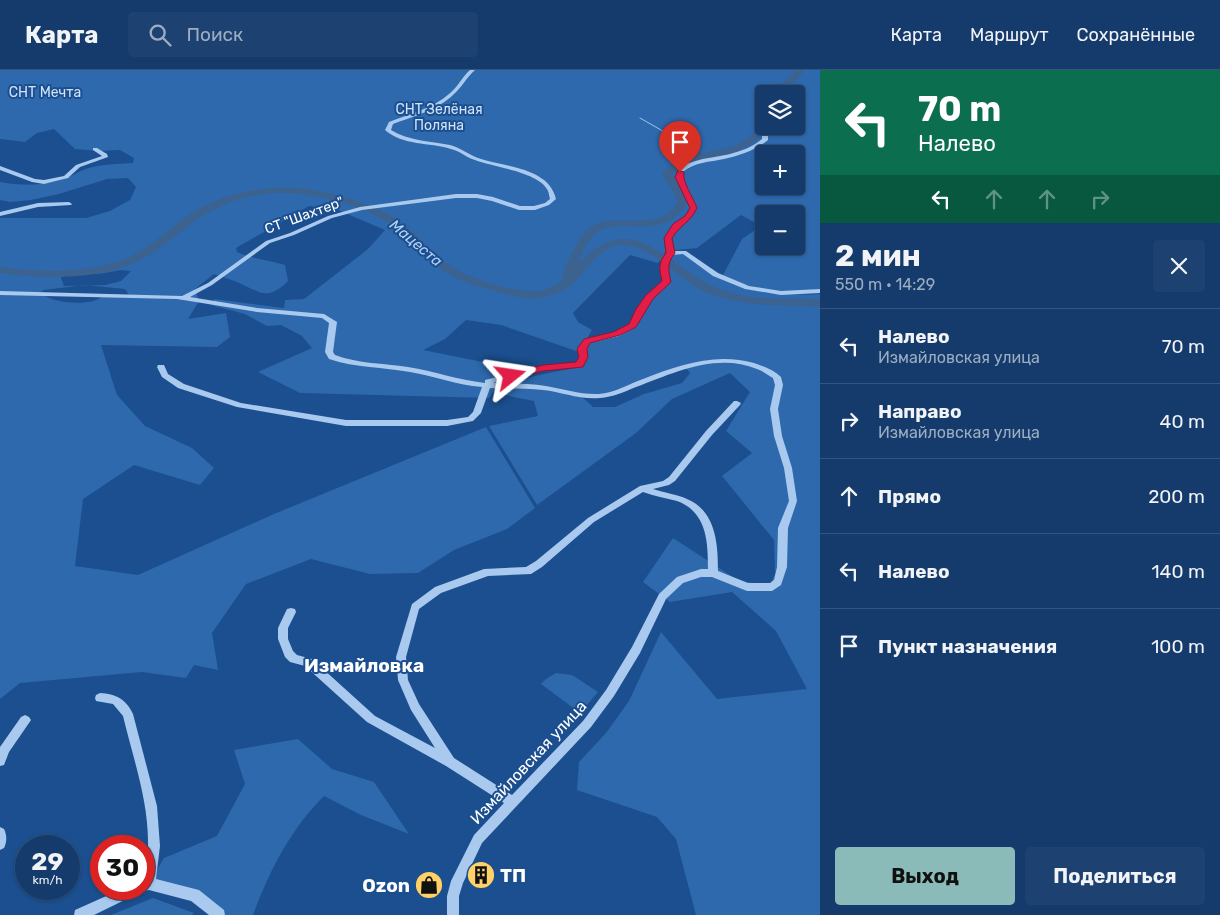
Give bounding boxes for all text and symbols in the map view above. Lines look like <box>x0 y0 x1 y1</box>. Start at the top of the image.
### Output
search box <box>128 12 478 57</box>
text: Карта <box>25 21 98 49</box>
icon: search <box>146 21 174 49</box>
text: Поиск <box>186 23 243 46</box>
text: Карта <box>891 24 942 46</box>
text: Маршрут <box>970 24 1049 46</box>
text: Сохранённые <box>1077 24 1195 46</box>
park label: СНТ Мечта <box>9 84 81 101</box>
map controls <box>755 85 805 255</box>
button: layers <box>755 85 805 135</box>
text: 70 m <box>918 88 1001 130</box>
icon: left <box>835 90 900 155</box>
park label: СНТ Зелёная Поляна <box>395 101 483 134</box>
pin <box>659 121 701 172</box>
icon: arrive <box>666 128 694 156</box>
text: Налево <box>918 130 996 157</box>
button: + <box>755 145 805 195</box>
icon: left <box>927 185 955 213</box>
icon: ahead <box>980 185 1008 213</box>
icon: ahead <box>1033 185 1061 213</box>
icon: right <box>1086 185 1114 213</box>
street label: СТ "Шахтер" <box>262 193 346 238</box>
button: − <box>755 205 805 255</box>
water label: Мацеста <box>386 216 446 270</box>
text: 2 мин <box>835 238 921 274</box>
button: close <box>1153 240 1205 292</box>
text: 550 m · 14:29 <box>835 275 935 294</box>
text: Налево <box>878 325 950 348</box>
icon: left <box>835 332 863 360</box>
text: 70 m <box>1162 335 1205 358</box>
text: Измайловская улица <box>878 348 1040 367</box>
position arrow <box>484 349 536 401</box>
text: Направо <box>878 400 962 423</box>
icon: right <box>835 407 863 435</box>
text: 40 m <box>1160 410 1205 433</box>
text: Измайловская улица <box>878 423 1040 442</box>
icon: ahead <box>835 482 863 510</box>
text: Прямо <box>878 485 941 508</box>
text: 200 m <box>1148 485 1205 508</box>
icon: left <box>835 557 863 585</box>
text: Налево <box>878 560 950 583</box>
text: 140 m <box>1151 560 1205 583</box>
icon: arrive <box>835 632 863 660</box>
text: Пункт назначения <box>878 635 1057 658</box>
text: 100 m <box>1151 635 1205 658</box>
district label: Измайловка <box>304 654 424 677</box>
street label: Измайловская улица <box>466 697 591 828</box>
speed limit sign: 30 <box>90 835 155 900</box>
text: 29 <box>31 847 64 876</box>
button: Выход <box>835 847 1015 905</box>
button: Поделиться <box>1025 847 1205 905</box>
building icon: ТП <box>466 860 496 890</box>
place label: ТП <box>500 864 526 887</box>
shop icon: Ozon <box>414 870 444 900</box>
text: km/h <box>33 873 62 887</box>
place label: Ozon <box>362 874 410 897</box>

